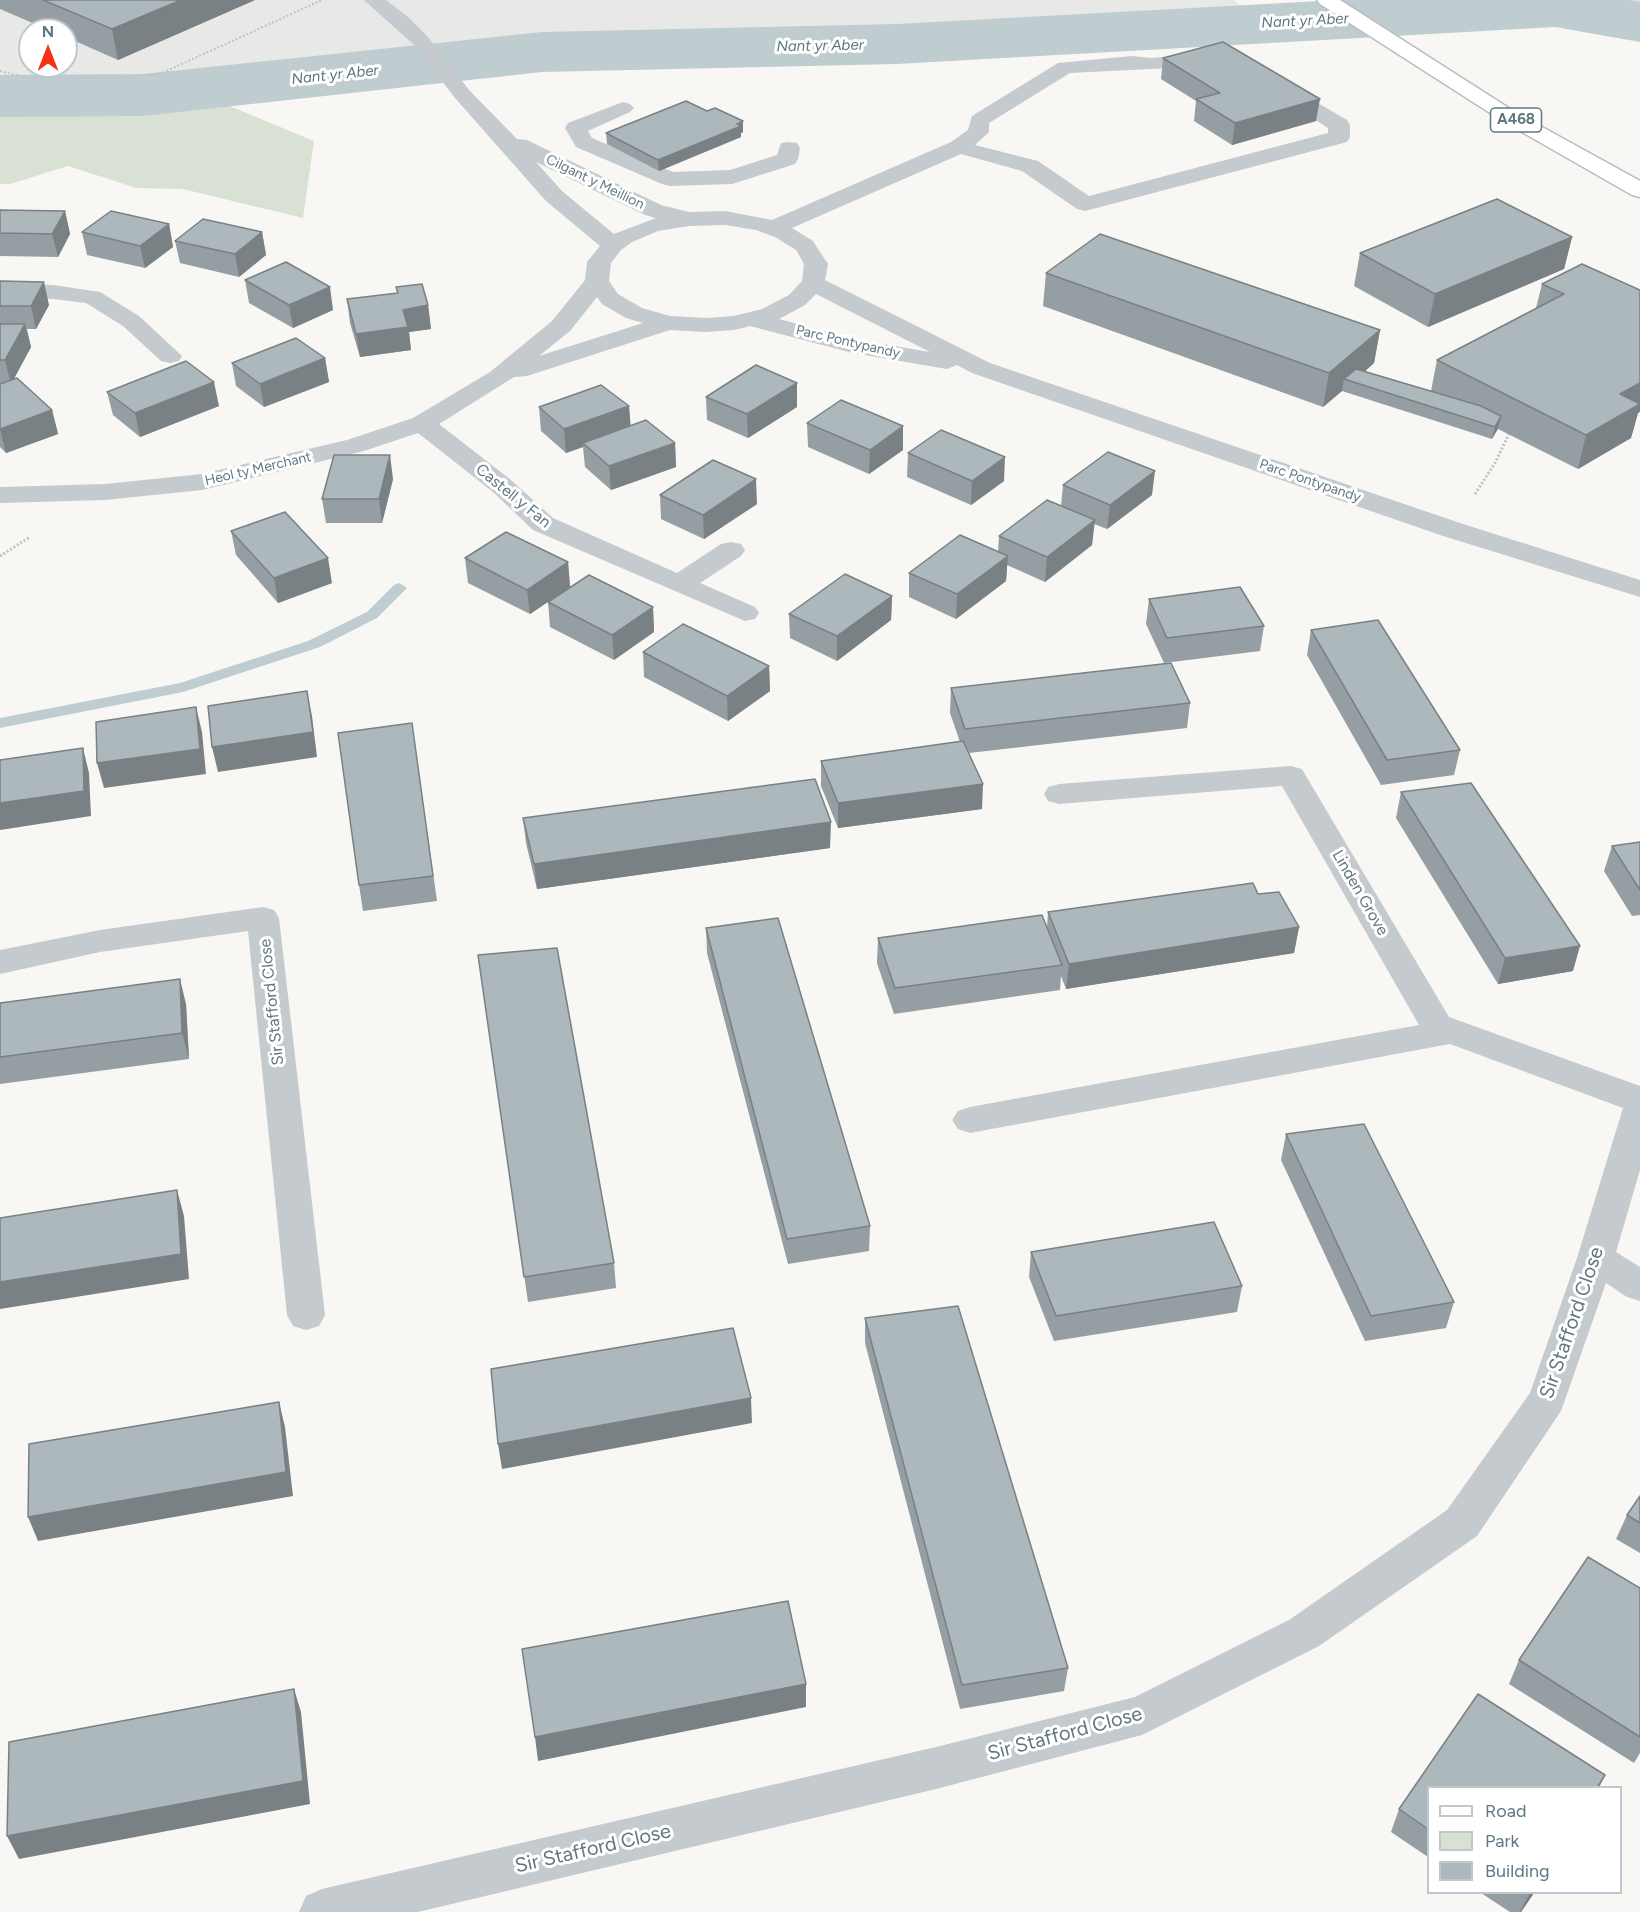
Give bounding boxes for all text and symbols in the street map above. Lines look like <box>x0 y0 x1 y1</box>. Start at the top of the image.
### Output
water label: Nant yr Aber <box>1261 10 1349 32</box>
north arrow <box>18 18 78 78</box>
text: N <box>42 22 54 41</box>
water label: Nant yr Aber <box>776 36 864 56</box>
water label: Nant yr Aber <box>291 61 379 89</box>
road number: A468 <box>1490 108 1541 132</box>
street label: Cilgant y Meillion <box>543 151 647 213</box>
street label: Parc Pontypandy <box>794 322 902 362</box>
street label: Heol ty Merchant <box>203 449 313 489</box>
street label: Parc Pontypandy <box>1257 456 1363 506</box>
street label: Castell y Fan <box>472 460 554 532</box>
street label: Linden Grove <box>1328 847 1392 939</box>
street label: Sir Stafford Close <box>256 938 288 1066</box>
street label: Sir Stafford Close <box>1535 1244 1609 1402</box>
street label: Sir Stafford Close <box>985 1702 1145 1766</box>
legend <box>1427 1786 1622 1894</box>
text: Road <box>1485 1800 1526 1822</box>
street label: Sir Stafford Close <box>513 1819 673 1879</box>
text: Park <box>1485 1830 1519 1852</box>
text: Building <box>1485 1860 1550 1882</box>

